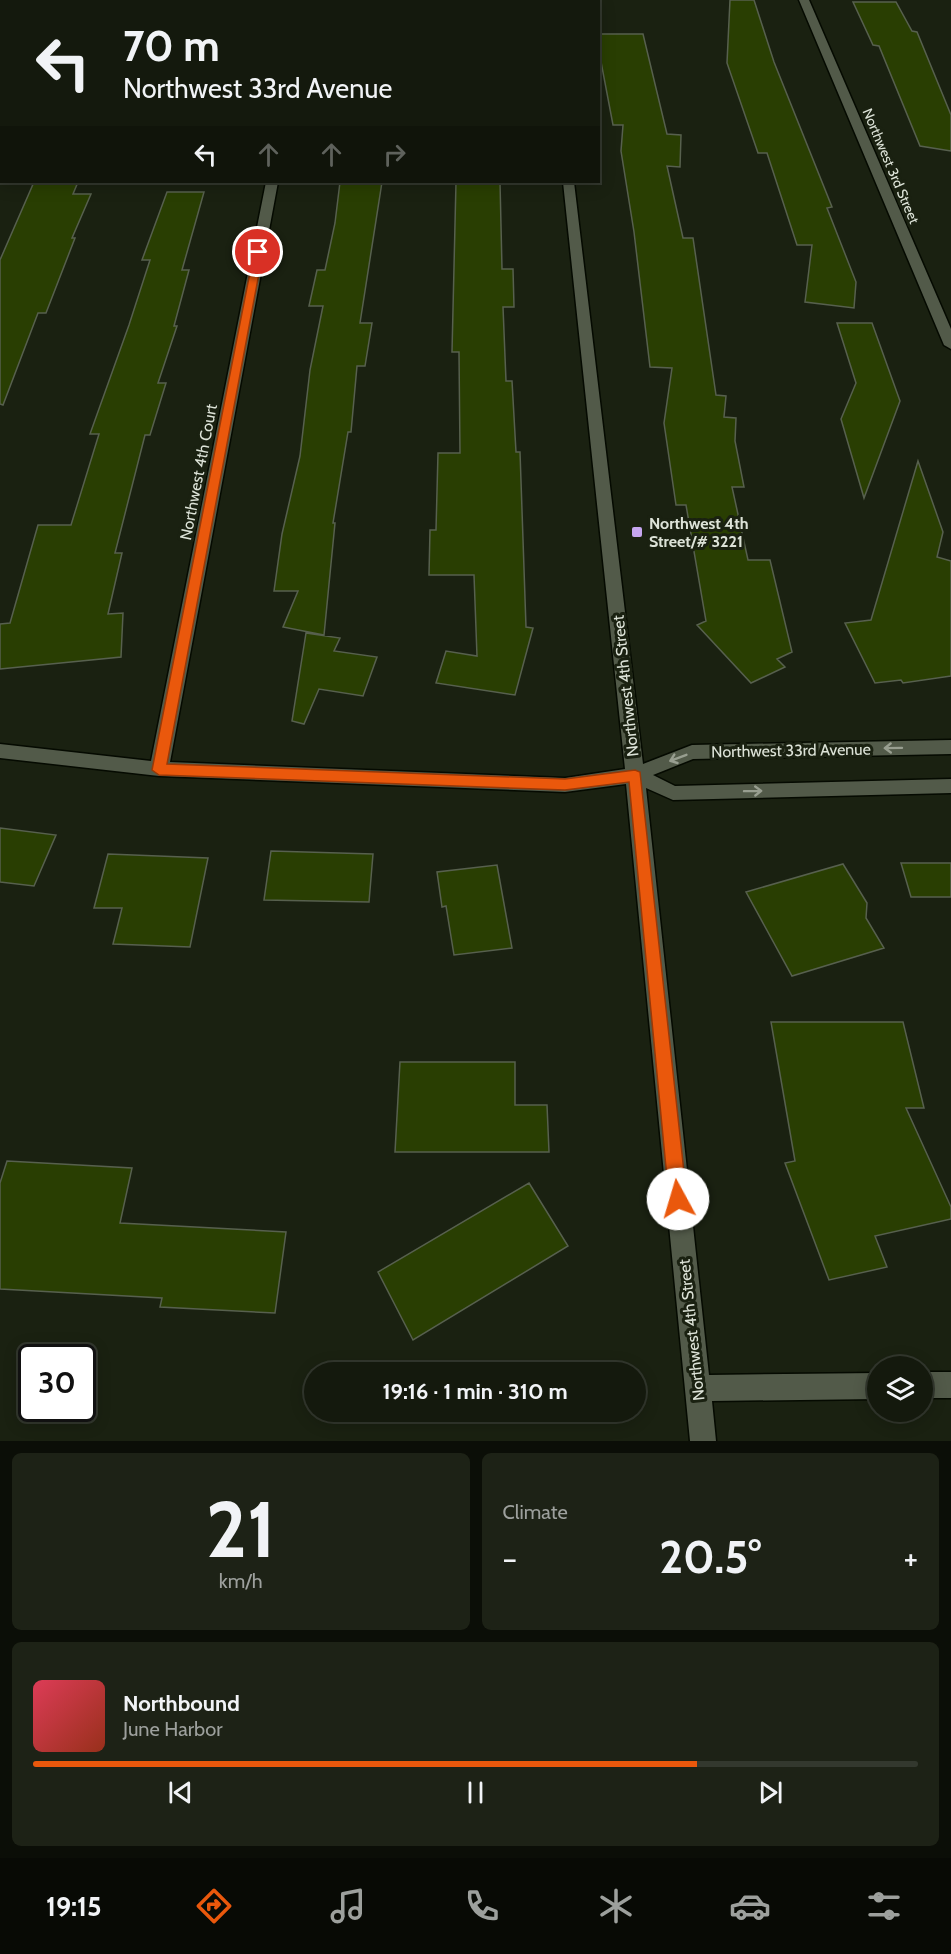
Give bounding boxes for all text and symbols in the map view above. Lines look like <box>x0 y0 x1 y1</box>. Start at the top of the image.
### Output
text: 70 m <box>123 20 220 72</box>
icon: left <box>24 24 102 102</box>
text: Northwest 33rd Avenue <box>123 72 392 105</box>
street label: Northwest 3rd Street <box>859 106 924 227</box>
icon: left <box>189 138 222 171</box>
icon: ahead <box>252 138 285 171</box>
icon: ahead <box>315 138 348 171</box>
icon: right <box>378 138 411 171</box>
pin <box>232 226 283 277</box>
icon: arrive <box>241 235 274 268</box>
street label: Northwest 4th Court <box>176 402 221 542</box>
place label: Northwest 4th Street/# 3221 <box>649 514 749 551</box>
marker: Northwest 4th Street/# 3221 <box>630 525 644 539</box>
street label: Northwest 4th Street <box>609 614 642 758</box>
street label: Northwest 33rd Avenue <box>711 740 871 761</box>
one-way arrow <box>883 742 903 754</box>
one-way arrow <box>669 753 687 764</box>
one-way arrow <box>742 785 762 797</box>
position arrow <box>646 1167 710 1231</box>
street label: Northwest 4th Street <box>675 1258 708 1402</box>
speed limit sign: 30 <box>18 1344 96 1422</box>
map controls <box>867 1356 933 1422</box>
button: layers <box>867 1356 933 1422</box>
text: 19:16 · 1 min · 310 m <box>382 1378 568 1405</box>
text: 21 <box>206 1482 276 1577</box>
text: Climate <box>503 1500 568 1524</box>
text: 20.5° <box>659 1530 761 1584</box>
text: − <box>503 1538 517 1578</box>
text: + <box>903 1538 918 1578</box>
text: km/h <box>219 1569 263 1593</box>
text: Northbound <box>123 1690 240 1717</box>
text: June Harbor <box>123 1717 223 1741</box>
icon: previous <box>164 1776 197 1809</box>
icon: pause <box>459 1776 492 1809</box>
icon: next <box>754 1776 787 1809</box>
icon: directions <box>193 1885 235 1927</box>
icon: music <box>327 1885 369 1927</box>
icon: phone <box>461 1885 503 1927</box>
icon: climate <box>595 1885 637 1927</box>
icon: car <box>729 1885 771 1927</box>
icon: filters <box>863 1885 905 1927</box>
text: 19:15 <box>46 1890 102 1923</box>

